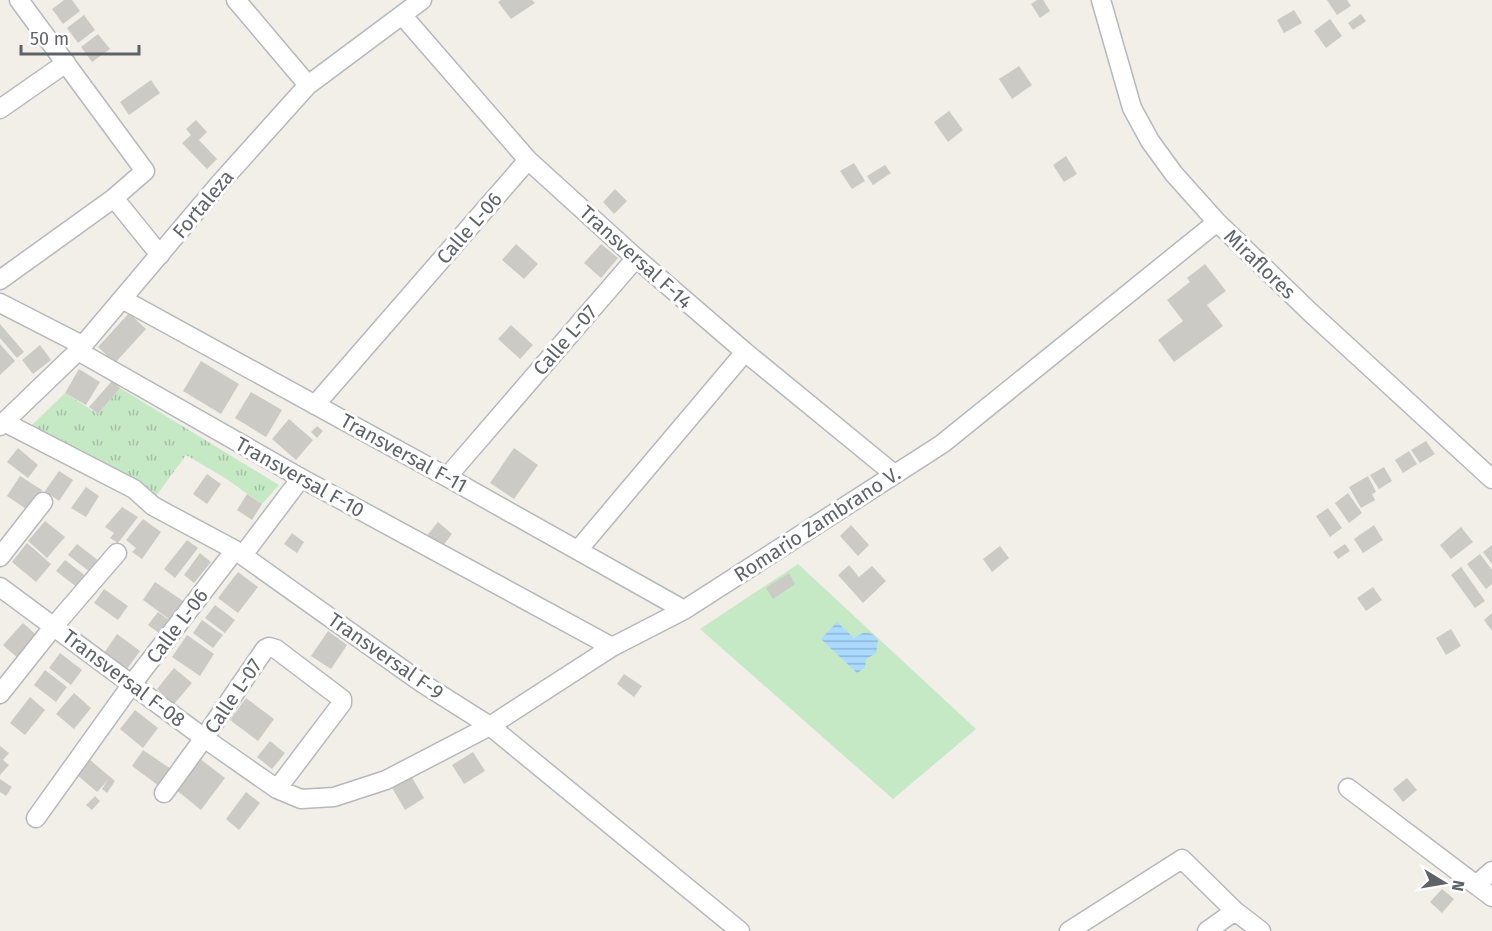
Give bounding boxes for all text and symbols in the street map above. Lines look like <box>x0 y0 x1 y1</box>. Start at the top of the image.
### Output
scale bar <box>21 18 140 56</box>
text: 50 m <box>30 28 69 50</box>
street label: Fortaleza <box>167 165 239 243</box>
street label: Calle L-06 <box>431 187 507 269</box>
street label: Transversal F-14 <box>575 200 697 314</box>
street label: Miraflores <box>1219 224 1301 304</box>
street label: Calle L-07 <box>528 300 602 380</box>
street label: Transversal F-11 <box>337 408 471 498</box>
street label: Transversal F-10 <box>231 432 369 522</box>
street label: Romario Zambrano V. <box>729 461 905 587</box>
street label: Calle L-06 <box>141 584 213 668</box>
street label: Transversal F-9 <box>324 607 448 705</box>
street label: Transversal F-08 <box>58 624 190 732</box>
street label: Calle L-07 <box>199 654 267 738</box>
north arrow <box>1414 853 1474 913</box>
text: N <box>1448 879 1469 893</box>

